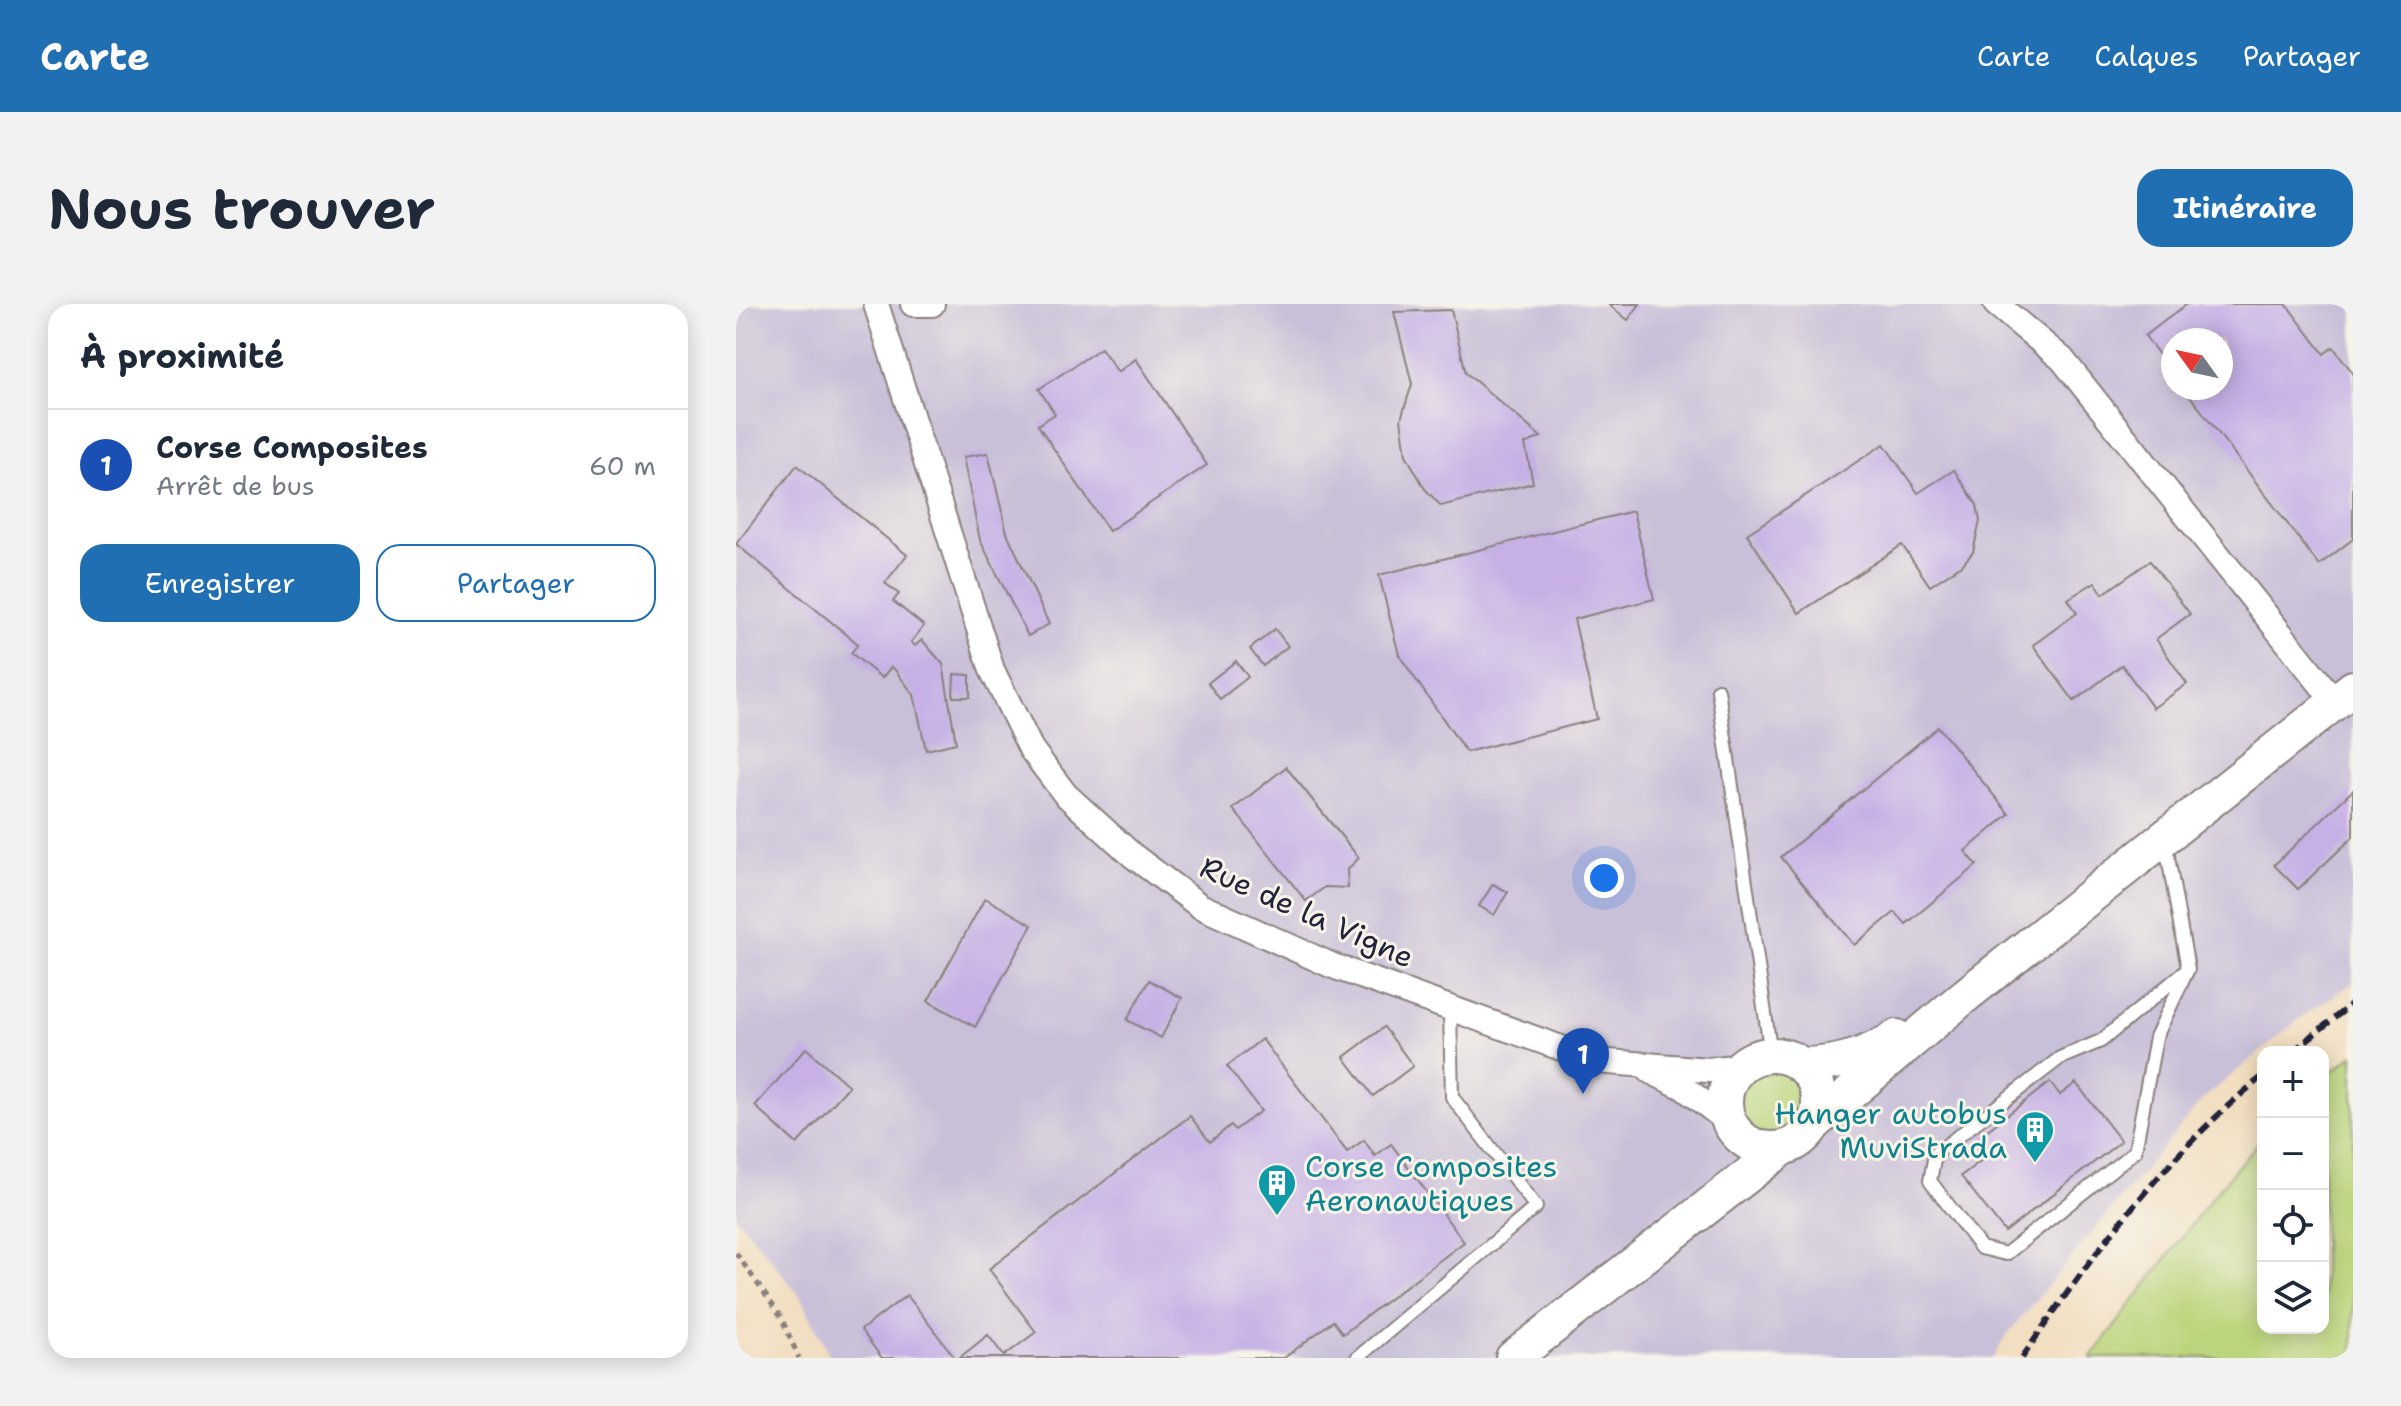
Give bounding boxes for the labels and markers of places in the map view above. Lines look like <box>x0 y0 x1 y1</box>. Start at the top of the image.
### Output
pin: 1 <box>1557 1028 1609 1094</box>
place label: Hanger autobus MuviStrada <box>1774 1093 2007 1168</box>
building icon: Hanger autobus MuviStrada <box>2014 1109 2056 1164</box>
place label: Corse Composites Aeronautiques <box>1305 1146 1557 1221</box>
building icon: Corse Composites Aeronautiques <box>1256 1162 1298 1217</box>

